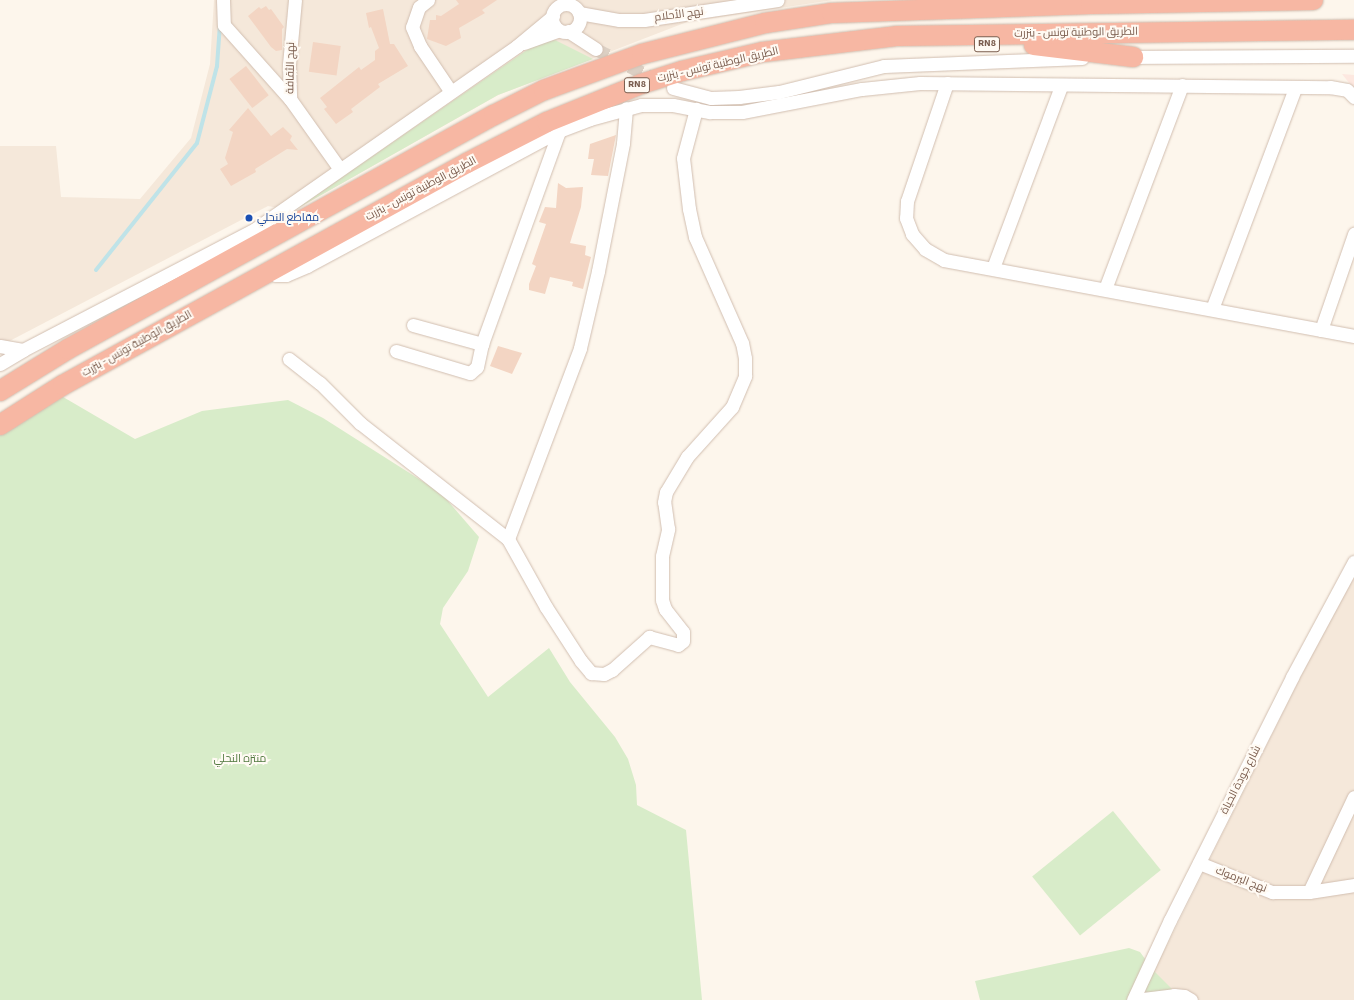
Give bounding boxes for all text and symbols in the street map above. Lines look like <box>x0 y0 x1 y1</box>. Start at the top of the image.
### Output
street label: نهج الأحلام <box>654 5 704 25</box>
street label: الطريق الوطنية تونس - بنزرت <box>1014 25 1138 41</box>
road number: RN8 <box>973 36 1001 52</box>
street label: نهج الثقافة <box>284 42 298 94</box>
street label: الطريق الوطنية تونس - بنزرت <box>656 45 780 85</box>
road number: RN8 <box>623 77 651 93</box>
street label: الطريق الوطنية تونس - بنزرت <box>363 154 479 224</box>
place label: مقاطع النحلي <box>257 211 319 225</box>
marker: مقاطع النحلي <box>244 213 254 223</box>
street label: الطريق الوطنية تونس - بنزرت <box>80 308 194 380</box>
street label: شارع جودة الحياة <box>1218 743 1264 817</box>
park label: منتزه النحلي <box>214 752 266 766</box>
street label: نهج اليرموك <box>1213 864 1269 896</box>

